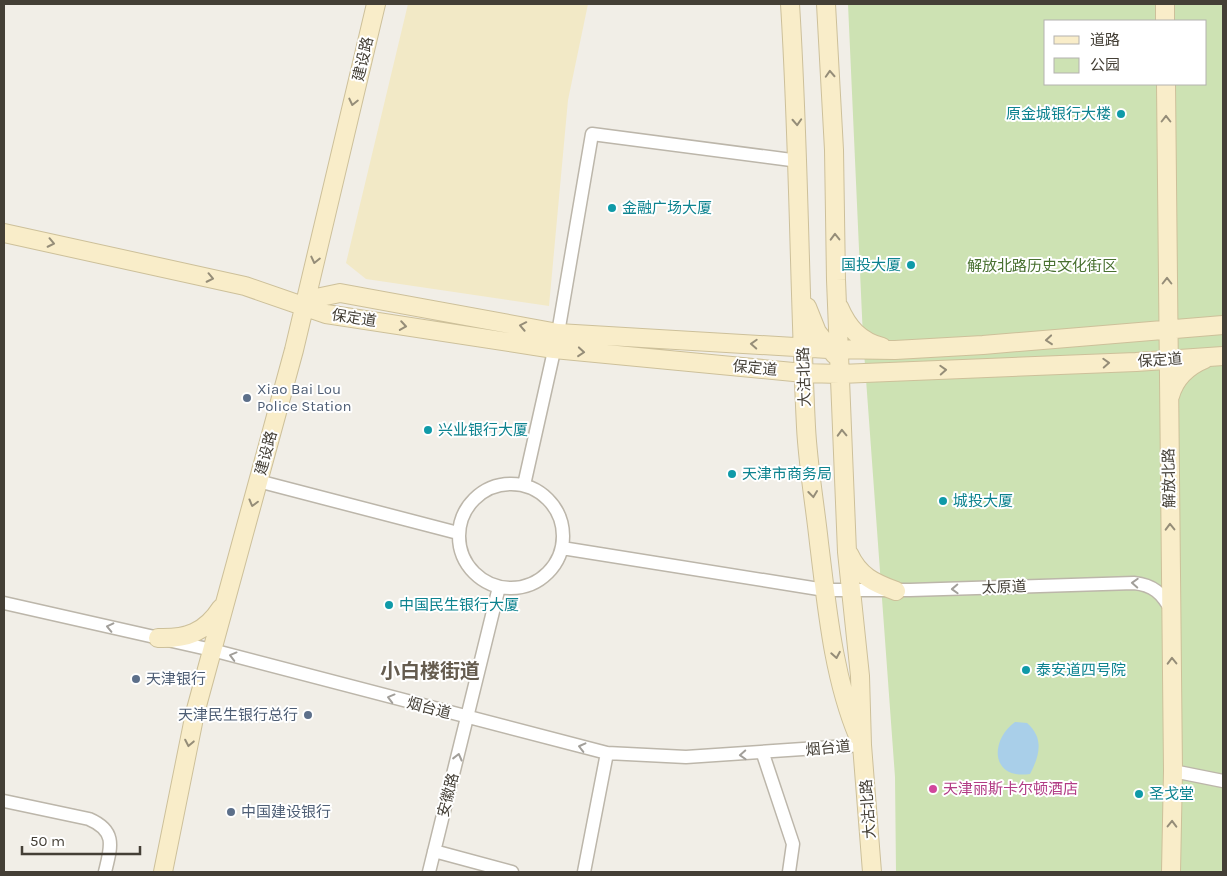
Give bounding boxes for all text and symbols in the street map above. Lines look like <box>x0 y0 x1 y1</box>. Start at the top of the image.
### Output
legend <box>1044 20 1207 85</box>
text: 道路 <box>1090 31 1120 49</box>
street label: 建设路 <box>349 35 377 83</box>
text: 公园 <box>1090 56 1120 74</box>
one-way arrow <box>824 70 835 78</box>
one-way arrow <box>348 98 359 107</box>
place label: 原金城银行大楼 <box>1006 105 1111 123</box>
marker: 原金城银行大楼 <box>1115 108 1127 120</box>
one-way arrow <box>1161 115 1171 122</box>
one-way arrow <box>791 119 802 127</box>
place label: 金融广场大厦 <box>622 199 712 217</box>
marker: 金融广场大厦 <box>606 202 618 214</box>
one-way arrow <box>830 232 840 240</box>
one-way arrow <box>47 237 56 248</box>
one-way arrow <box>310 256 321 265</box>
place label: 国投大厦 <box>841 256 901 274</box>
park label: 解放北路历史文化街区 <box>967 257 1117 275</box>
marker: 国投大厦 <box>905 259 917 271</box>
one-way arrow <box>206 272 215 283</box>
one-way arrow <box>1162 277 1172 285</box>
street label: 保定道 <box>330 306 378 330</box>
one-way arrow <box>399 321 408 331</box>
one-way arrow <box>518 321 527 332</box>
one-way arrow <box>1045 334 1053 345</box>
one-way arrow <box>750 339 758 350</box>
one-way arrow <box>578 346 586 357</box>
street label: 大沽北路 <box>794 347 814 407</box>
street label: 保定道 <box>1137 349 1183 371</box>
street label: 保定道 <box>732 357 778 379</box>
one-way arrow <box>1102 358 1110 369</box>
one-way arrow <box>940 365 948 376</box>
place label: Xiao Bai Lou Police Station <box>257 380 352 415</box>
marker: Xiao Bai Lou Police Station <box>241 392 253 404</box>
place label: 兴业银行大厦 <box>438 421 528 439</box>
marker: 兴业银行大厦 <box>422 424 434 436</box>
street label: 建设路 <box>251 429 281 477</box>
one-way arrow <box>837 429 848 437</box>
street label: 解放北路 <box>1159 448 1179 508</box>
place label: 天津市商务局 <box>742 465 832 483</box>
marker: 天津市商务局 <box>726 468 738 480</box>
one-way arrow <box>807 491 818 499</box>
place label: 城投大厦 <box>953 492 1013 510</box>
marker: 城投大厦 <box>937 495 949 507</box>
one-way arrow <box>248 498 259 507</box>
one-way arrow <box>1165 522 1175 530</box>
street label: 太原道 <box>981 577 1027 597</box>
one-way arrow <box>1130 578 1138 589</box>
one-way arrow <box>951 583 959 594</box>
place label: 中国民生银行大厦 <box>399 596 519 614</box>
marker: 中国民生银行大厦 <box>383 599 395 611</box>
one-way arrow <box>106 622 115 633</box>
one-way arrow <box>229 651 238 662</box>
one-way arrow <box>830 651 840 660</box>
one-way arrow <box>1167 657 1177 664</box>
district label: 小白楼街道 <box>380 660 480 683</box>
place label: 泰安道四号院 <box>1036 661 1126 679</box>
marker: 泰安道四号院 <box>1020 664 1032 676</box>
place label: 天津银行 <box>146 670 206 688</box>
marker: 天津银行 <box>130 673 142 685</box>
one-way arrow <box>386 693 395 704</box>
street label: 烟台道 <box>405 693 453 723</box>
place label: 天津民生银行总行 <box>178 706 298 724</box>
marker: 天津民生银行总行 <box>302 709 314 721</box>
street label: 烟台道 <box>805 737 851 759</box>
one-way arrow <box>184 739 195 747</box>
one-way arrow <box>577 742 586 753</box>
one-way arrow <box>739 749 747 760</box>
one-way arrow <box>452 753 463 762</box>
street label: 安徽路 <box>434 771 462 819</box>
street label: 大沽北路 <box>857 778 879 840</box>
place label: 天津丽斯卡尔顿酒店 <box>943 780 1078 798</box>
marker: 天津丽斯卡尔顿酒店 <box>927 783 939 795</box>
place label: 圣戈堂 <box>1149 785 1194 803</box>
marker: 圣戈堂 <box>1133 788 1145 800</box>
place label: 中国建设银行 <box>241 803 331 821</box>
marker: 中国建设银行 <box>225 806 237 818</box>
one-way arrow <box>1167 819 1177 827</box>
scale bar <box>22 824 140 856</box>
text: 50 m <box>30 832 65 850</box>

